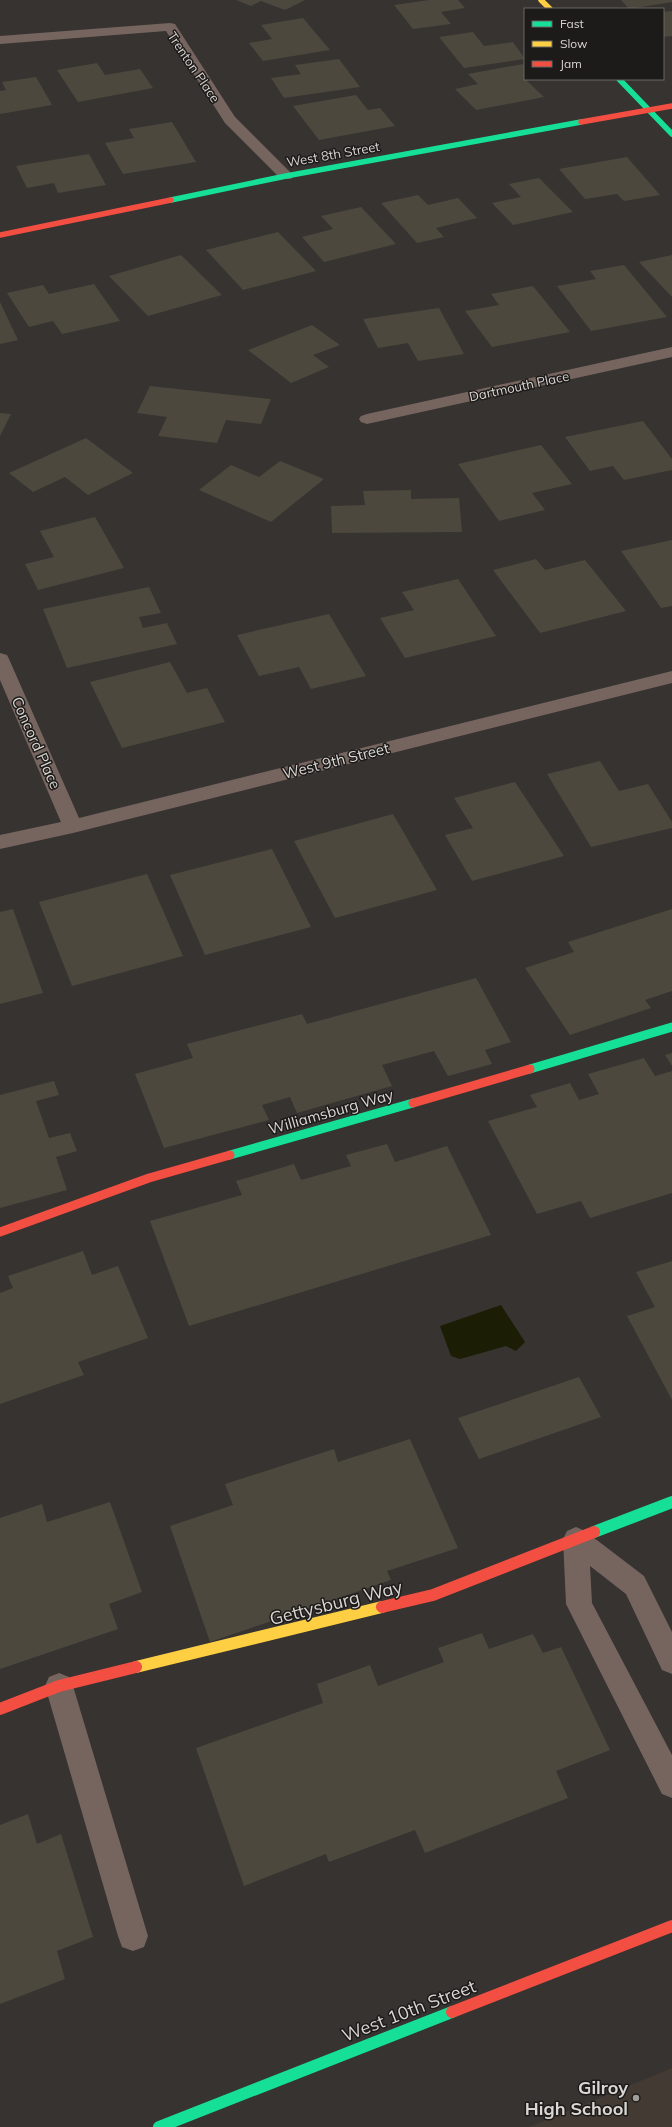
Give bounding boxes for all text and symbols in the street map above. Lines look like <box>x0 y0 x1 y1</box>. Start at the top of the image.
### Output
legend <box>524 8 664 80</box>
text: Fast <box>560 16 584 31</box>
street label: Trenton Place <box>164 29 224 105</box>
text: Slow <box>560 36 588 51</box>
text: Jam <box>560 56 582 71</box>
street label: West 8th Street <box>285 138 381 170</box>
street label: Dartmouth Place <box>468 368 570 404</box>
street label: Concord Place <box>8 694 65 792</box>
street label: West 9th Street <box>281 738 391 783</box>
street label: Williamsburg Way <box>266 1085 396 1138</box>
street label: Gettysburg Way <box>267 1575 405 1630</box>
street label: West 10th Street <box>339 1974 479 2047</box>
place label: Gilroy High School <box>525 2076 628 2120</box>
marker: Gilroy High School <box>631 2093 641 2103</box>

